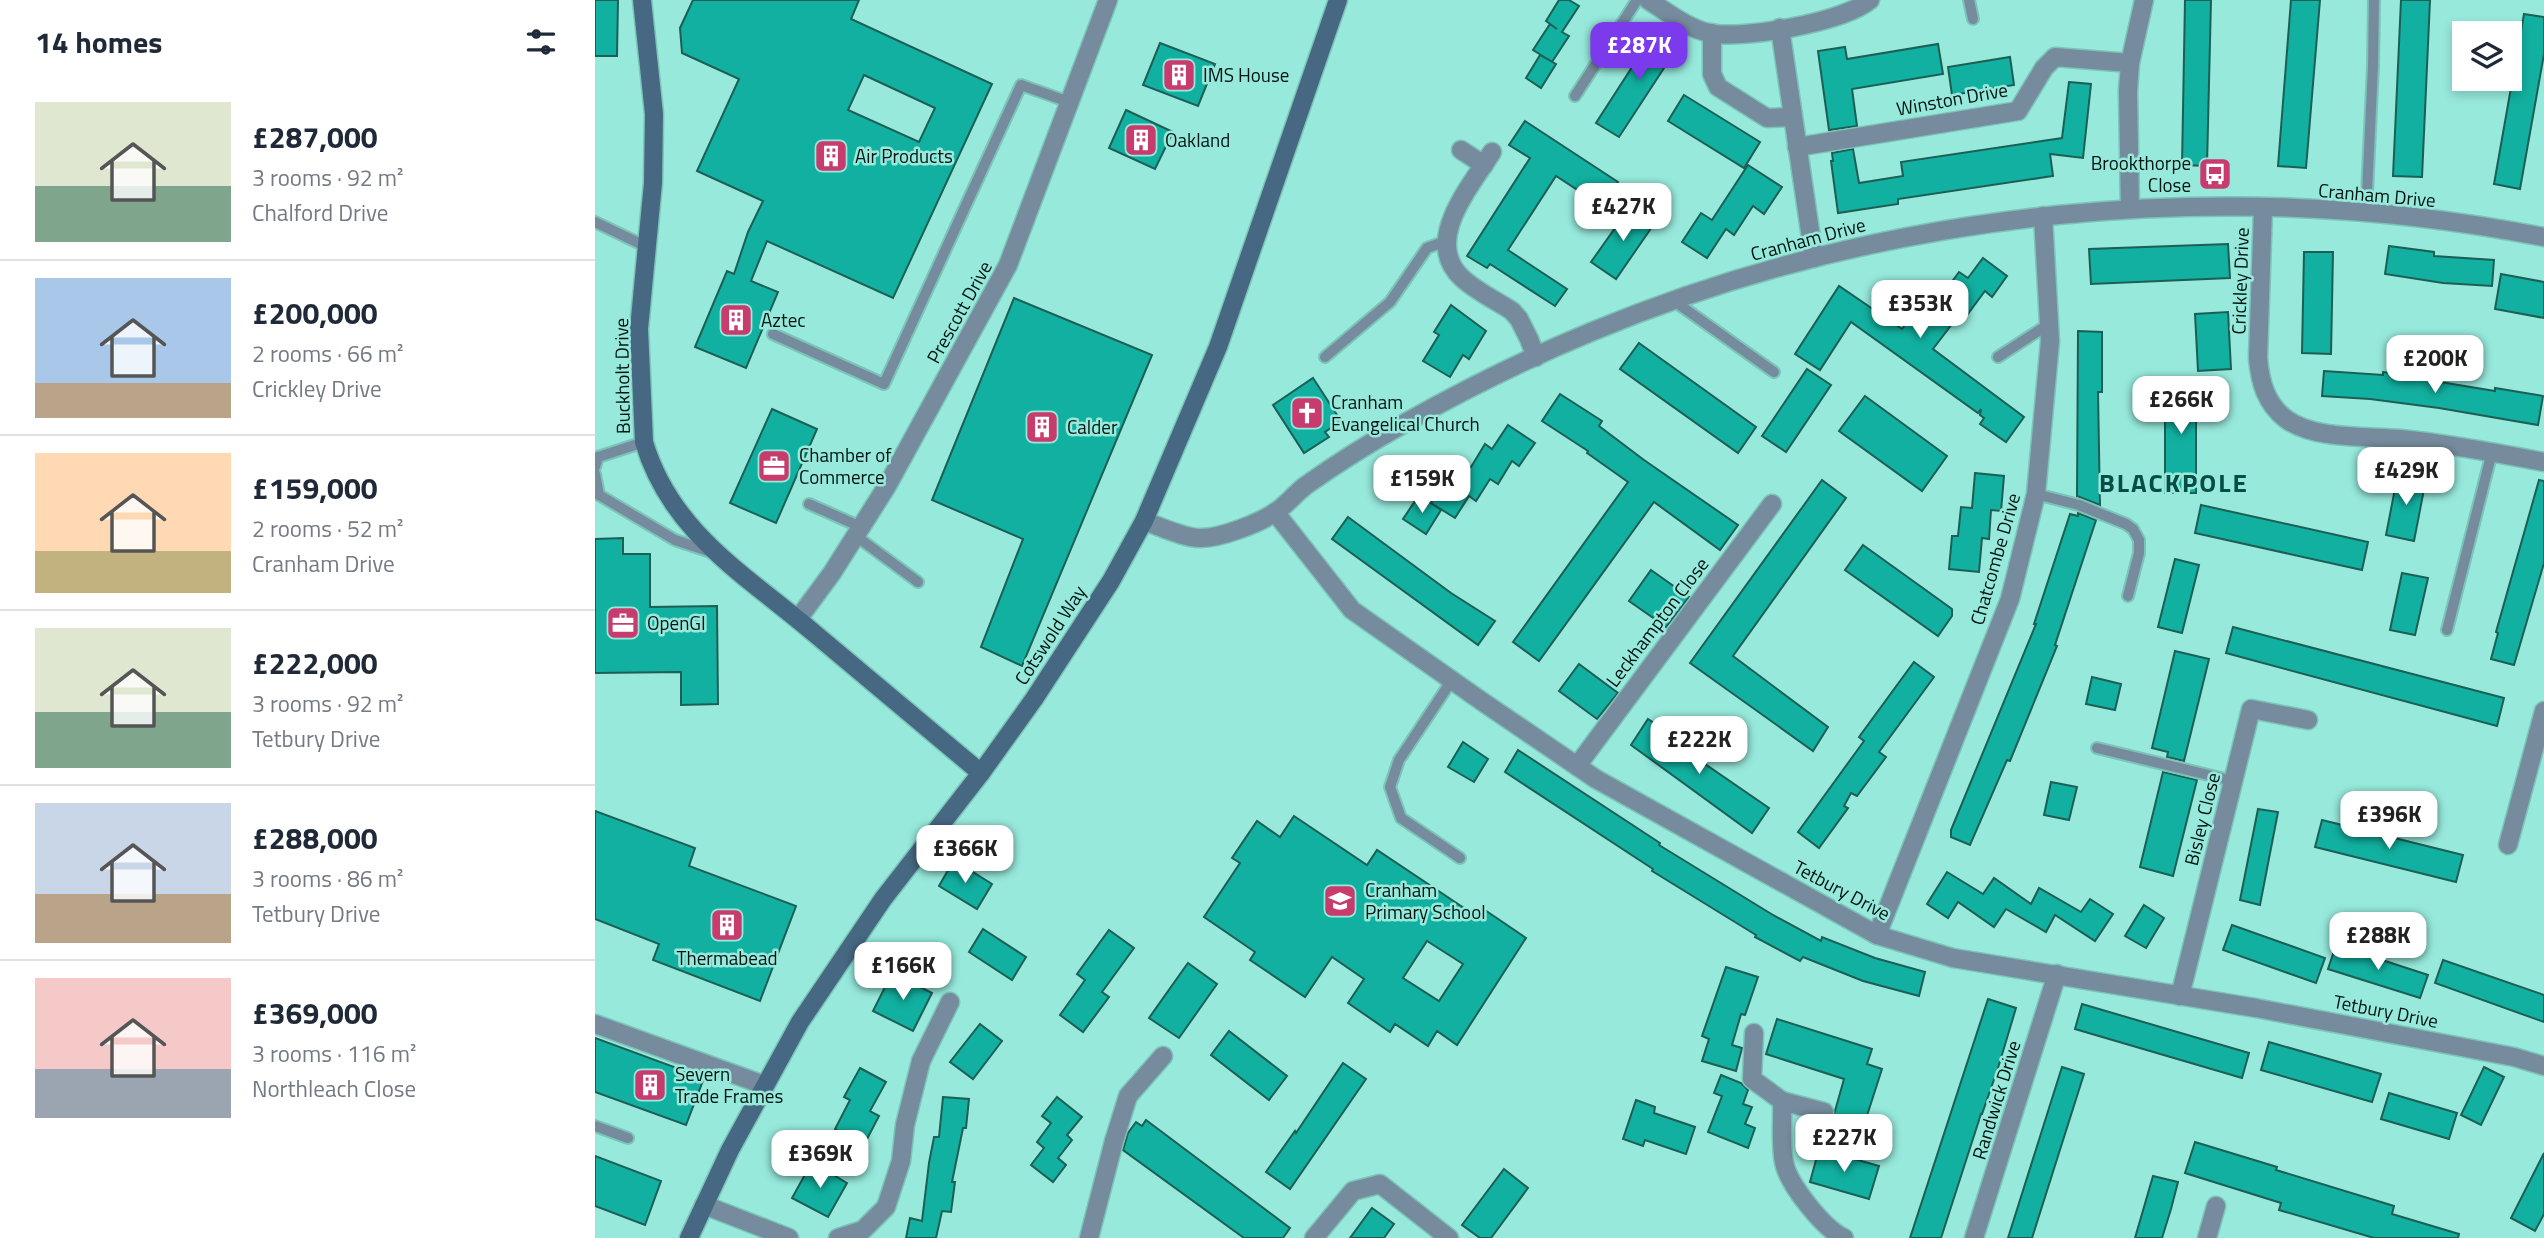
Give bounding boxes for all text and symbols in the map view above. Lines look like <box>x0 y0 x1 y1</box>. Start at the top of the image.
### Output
text: 14 homes <box>35 19 162 65</box>
map controls <box>2452 21 2522 91</box>
button: layers <box>2452 21 2522 91</box>
pin: £287K <box>1590 22 1688 82</box>
icon: filters <box>522 23 560 61</box>
text: £287K <box>1606 27 1672 62</box>
building icon: IMS House <box>1160 56 1198 94</box>
place label: IMS House <box>1203 60 1289 89</box>
street label: Winston Drive <box>1894 74 2010 123</box>
text: £287,000 <box>252 114 378 160</box>
building icon: Oakland <box>1122 121 1160 159</box>
place label: Oakland <box>1165 125 1230 154</box>
icon: home <box>91 130 175 214</box>
building icon: Air Products <box>812 137 850 175</box>
place label: Air Products <box>855 141 953 170</box>
place label: Brookthorpe Close <box>2091 148 2191 199</box>
bus stop icon: Brookthorpe Close <box>2196 155 2234 193</box>
text: 3 rooms · 92 m² <box>252 160 403 195</box>
street label: Cranham Drive <box>2317 175 2437 214</box>
pin: £427K <box>1574 184 1672 243</box>
text: £427K <box>1590 188 1656 223</box>
text: Chalford Drive <box>252 195 388 230</box>
street label: Cranham Drive <box>1747 209 1869 268</box>
street label: Crickley Drive <box>2223 227 2256 335</box>
street label: Prescott Drive <box>918 255 999 368</box>
pin: £353K <box>1871 280 1969 340</box>
text: £353K <box>1887 285 1953 320</box>
text: £200,000 <box>252 290 378 336</box>
building icon: Aztec <box>717 301 755 339</box>
place label: Aztec <box>761 305 806 334</box>
icon: home <box>91 306 175 390</box>
street label: Buckholt Drive <box>606 318 637 434</box>
text: 2 rooms · 66 m² <box>252 336 403 371</box>
pin: £200K <box>2386 336 2484 395</box>
text: £200K <box>2402 340 2468 375</box>
text: Crickley Drive <box>252 371 382 406</box>
pin: £266K <box>2132 376 2230 436</box>
text: £266K <box>2148 381 2214 416</box>
place label: Cranham Evangelical Church <box>1331 387 1480 438</box>
church icon: Cranham Evangelical Church <box>1288 394 1326 432</box>
building icon: Calder <box>1023 408 1061 446</box>
place label: Calder <box>1067 412 1118 441</box>
place label: Chamber of Commerce <box>799 440 892 491</box>
office icon: Chamber of Commerce <box>755 447 793 485</box>
pin: £429K <box>2357 448 2455 507</box>
text: £429K <box>2373 452 2439 487</box>
pin: £159K <box>1373 456 1471 515</box>
text: £159K <box>1389 460 1455 495</box>
district label: BLACKPOLE <box>2099 463 2249 502</box>
text: £159,000 <box>252 465 378 511</box>
icon: home <box>91 481 175 565</box>
street label: Chatcombe Drive <box>1962 489 2027 628</box>
text: 2 rooms · 52 m² <box>252 511 403 546</box>
text: Cranham Drive <box>252 546 395 581</box>
street label: Leckhampton Close <box>1598 551 1715 693</box>
street label: Cotswold Way <box>1006 579 1093 690</box>
office icon: OpenGI <box>604 604 642 642</box>
place label: OpenGI <box>647 608 706 637</box>
text: £222,000 <box>252 640 378 686</box>
icon: home <box>91 656 175 740</box>
text: 3 rooms · 92 m² <box>252 686 403 721</box>
pin: £222K <box>1650 716 1748 776</box>
text: Tetbury Drive <box>252 721 380 756</box>
text: £222K <box>1666 721 1732 756</box>
street label: Bisley Close <box>2176 769 2227 869</box>
pin: £396K <box>2340 792 2438 851</box>
text: £396K <box>2356 796 2422 831</box>
text: £288,000 <box>252 815 378 861</box>
pin: £366K <box>916 826 1014 885</box>
text: £366K <box>932 830 998 865</box>
icon: home <box>91 831 175 915</box>
street label: Tetbury Drive <box>1789 852 1896 927</box>
text: 3 rooms · 86 m² <box>252 861 403 896</box>
place label: Cranham Primary School <box>1365 875 1486 926</box>
school or university icon: Cranham Primary School <box>1321 882 1359 920</box>
text: Tetbury Drive <box>252 896 380 931</box>
building icon: Thermabead <box>708 906 746 944</box>
pin: £288K <box>2329 912 2427 972</box>
text: £288K <box>2345 917 2411 952</box>
pin: £166K <box>854 942 952 1002</box>
place label: Thermabead <box>677 943 777 972</box>
text: £166K <box>870 947 936 982</box>
street label: Tetbury Drive <box>2331 986 2441 1035</box>
text: £369,000 <box>252 990 378 1036</box>
icon: home <box>91 1006 175 1090</box>
text: 3 rooms · 116 m² <box>252 1036 416 1071</box>
street label: Randwick Drive <box>1964 1037 2027 1163</box>
place label: Severn Trade Frames <box>675 1059 783 1110</box>
building icon: Severn Trade Frames <box>631 1066 669 1104</box>
text: Northleach Close <box>252 1071 416 1106</box>
pin: £227K <box>1795 1114 1893 1174</box>
text: £227K <box>1811 1119 1877 1154</box>
pin: £369K <box>771 1130 869 1190</box>
text: £369K <box>787 1135 853 1170</box>

